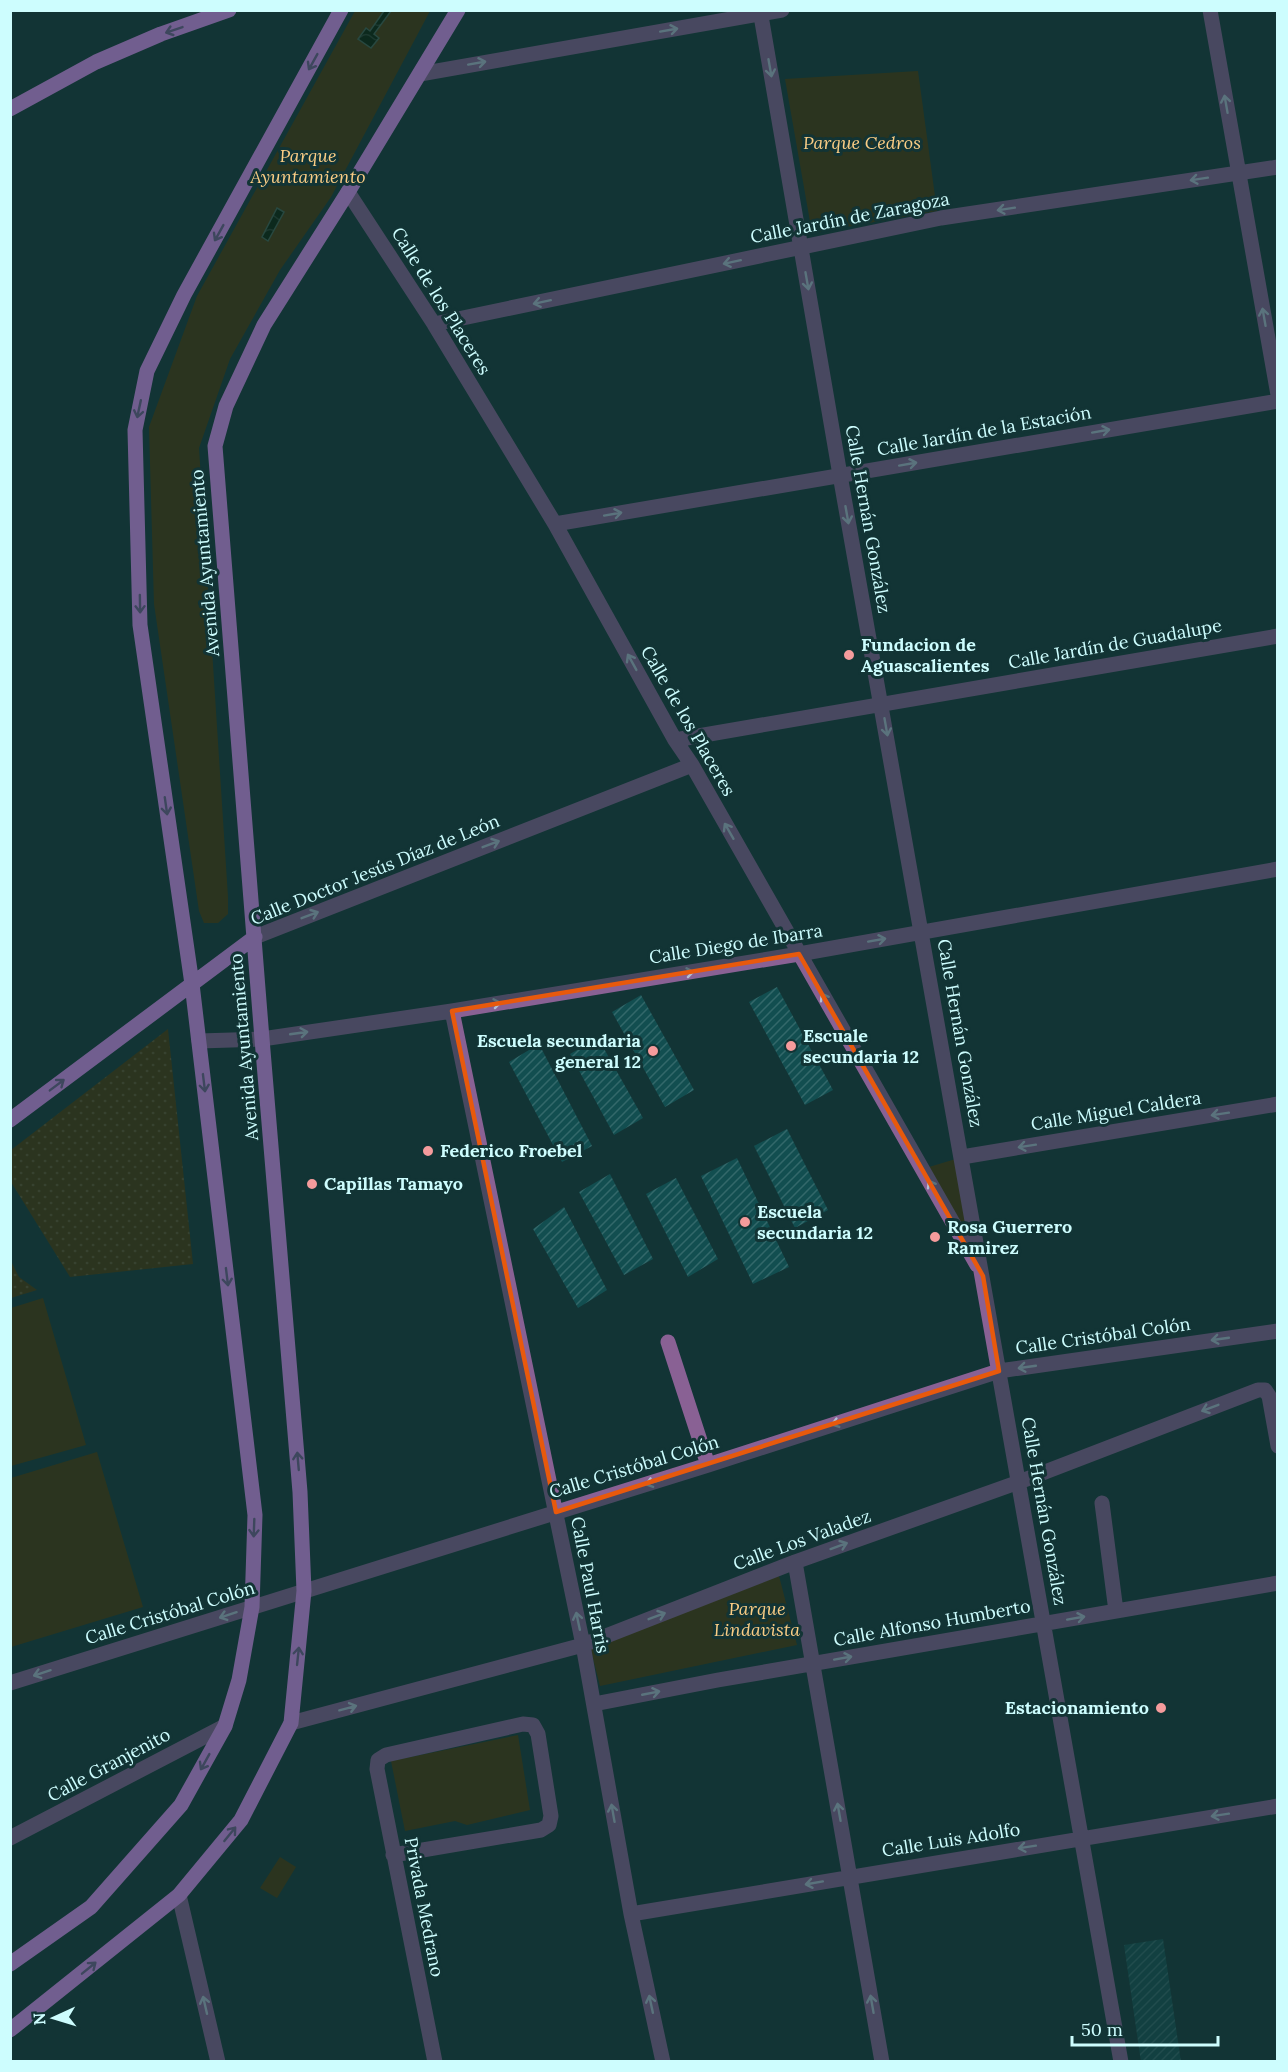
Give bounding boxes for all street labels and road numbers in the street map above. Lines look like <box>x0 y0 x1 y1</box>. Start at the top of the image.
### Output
street label: Calle Jardín de Zaragoza <box>748 187 951 248</box>
street label: Calle de los Placeres <box>387 223 496 379</box>
street label: Calle Jardín de la Estación <box>875 400 1093 461</box>
street label: Calle Hernán González <box>841 423 896 615</box>
street label: Avenida Ayuntamiento <box>185 468 224 659</box>
street label: Calle Jardín de Guadalupe <box>1006 613 1224 674</box>
street label: Calle de los Placeres <box>636 641 741 800</box>
street label: Calle Doctor Jesús Díaz de León <box>247 809 503 930</box>
street label: Calle Diego de Ibarra <box>648 918 824 969</box>
street label: Calle Hernán González <box>933 937 988 1129</box>
street label: Avenida Ayuntamiento <box>224 952 263 1143</box>
street label: Calle Miguel Caldera <box>1029 1086 1203 1135</box>
street label: Calle Cristóbal Colón <box>1014 1312 1192 1359</box>
street label: Calle Hernán González <box>1017 1415 1072 1607</box>
street label: Calle Cristóbal Colón <box>546 1430 722 1503</box>
street label: Calle Los Valadez <box>730 1504 874 1575</box>
street label: Calle Paul Harris <box>566 1515 615 1655</box>
street label: Calle Cristóbal Colón <box>82 1576 258 1649</box>
street label: Calle Alfonso Humberto <box>832 1594 1032 1651</box>
street label: Calle Granjenito <box>43 1723 174 1807</box>
street label: Calle Luis Adolfo <box>880 1817 1022 1862</box>
street label: Privada Medrano <box>400 1835 449 1979</box>

